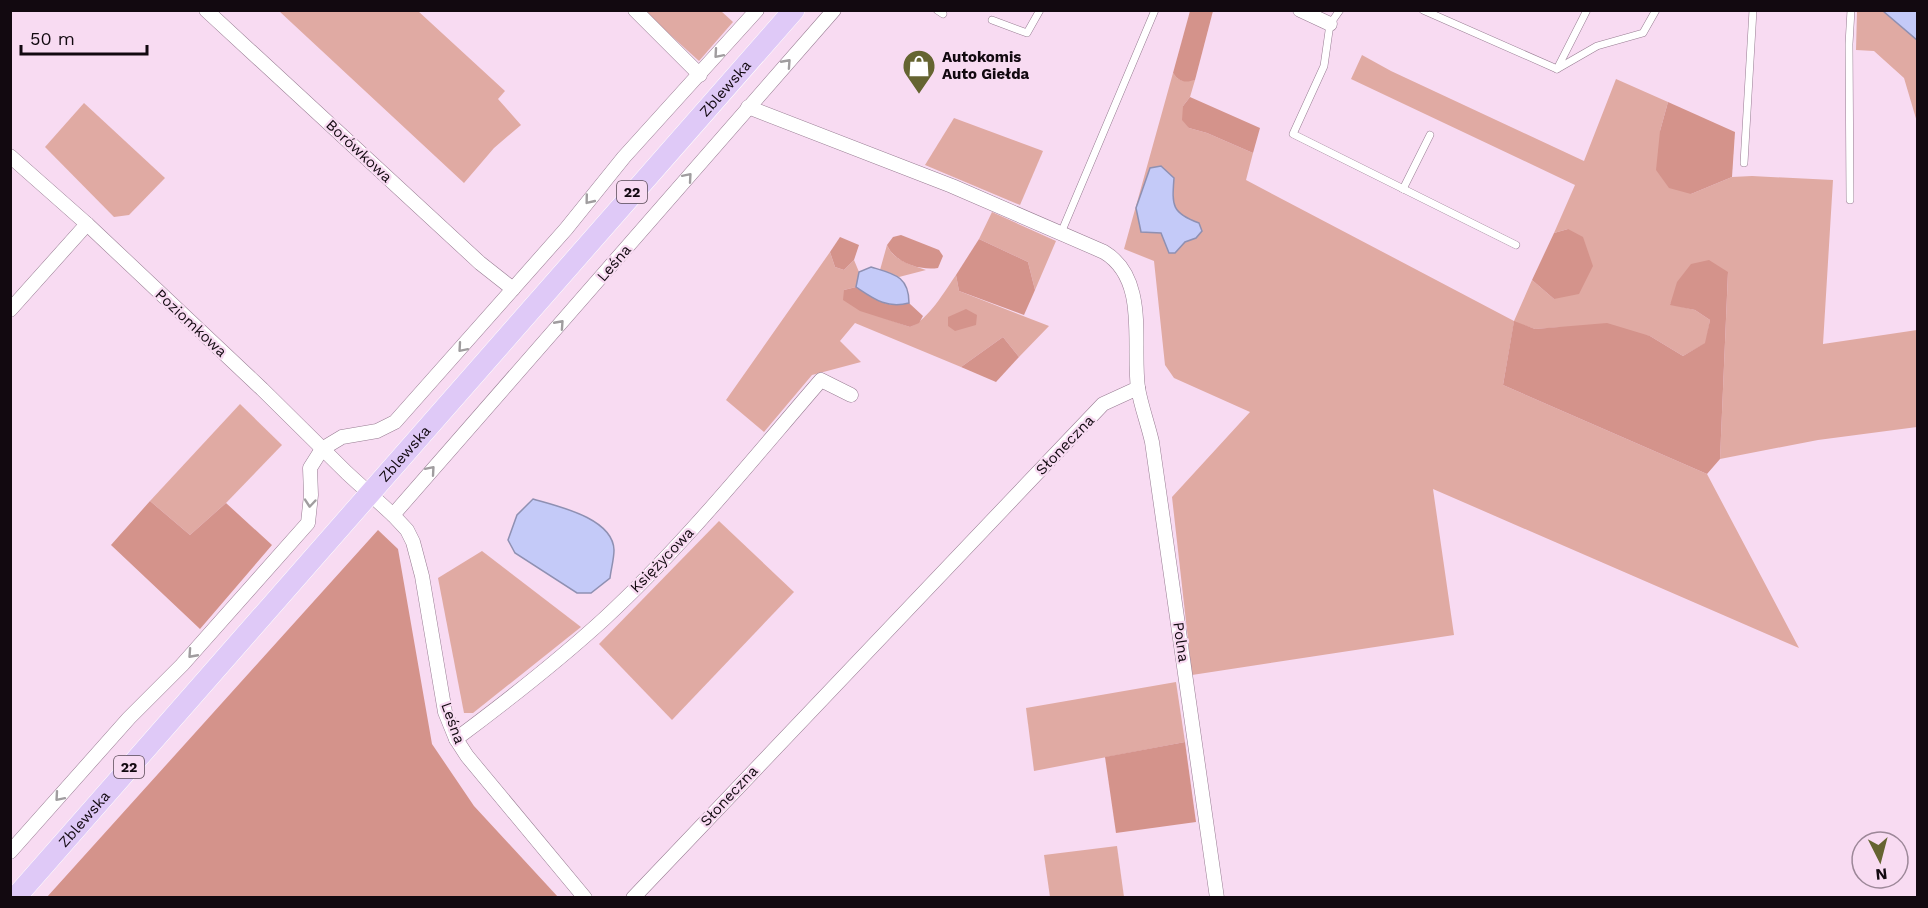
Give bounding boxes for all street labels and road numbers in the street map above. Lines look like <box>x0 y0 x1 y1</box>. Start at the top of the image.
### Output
street label: Zblewska <box>696 56 755 120</box>
street label: Borówkowa <box>322 116 396 187</box>
road number: 22 <box>617 181 647 203</box>
street label: Leśna <box>593 240 635 285</box>
street label: Poziomkowa <box>152 285 231 361</box>
street label: Słoneczna <box>1032 411 1098 479</box>
street label: Zblewska <box>375 421 435 486</box>
street label: Księżycowa <box>626 523 698 596</box>
street label: Polna <box>1169 621 1193 664</box>
street label: Leśna <box>437 700 469 747</box>
road number: 22 <box>114 756 144 778</box>
street label: Słoneczna <box>696 762 762 830</box>
street label: Zblewska <box>55 787 114 851</box>

